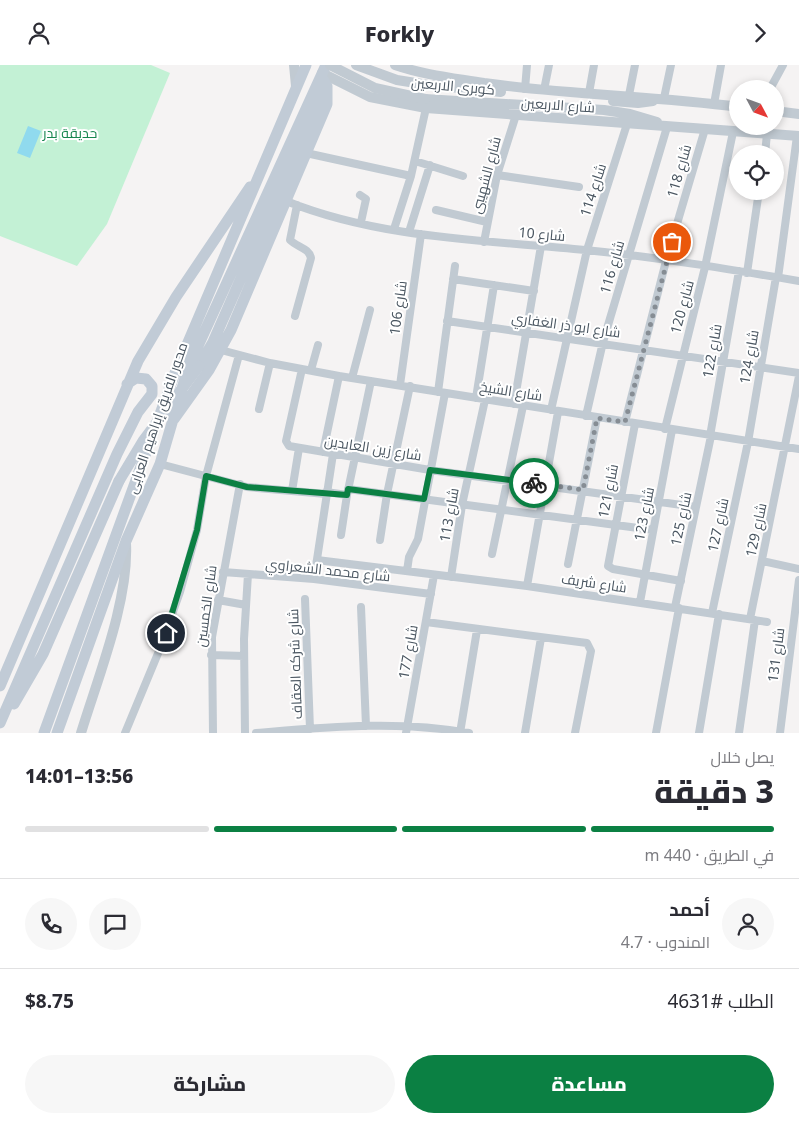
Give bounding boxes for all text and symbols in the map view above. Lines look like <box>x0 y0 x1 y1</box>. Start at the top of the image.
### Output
text: Forkly <box>365 18 434 48</box>
icon: person <box>25 19 53 47</box>
icon: forward <box>746 19 774 47</box>
street label: كوبرى الاربعين <box>410 72 496 99</box>
north arrow <box>729 80 784 135</box>
map controls <box>729 80 784 200</box>
street label: شارع الاربعين <box>521 92 595 117</box>
park label: حديقة بدر <box>42 123 97 142</box>
street label: شارع الشهيبى <box>466 134 505 216</box>
street label: شارع 118 <box>662 142 695 200</box>
button: locate <box>729 145 784 200</box>
street label: شارع 114 <box>575 161 610 219</box>
pin <box>651 221 693 263</box>
street label: شارع 10 <box>518 222 566 245</box>
icon: bag <box>658 228 686 256</box>
street label: شارع 116 <box>595 238 628 296</box>
street label: شارع 120 <box>665 278 698 336</box>
street label: شارع 106 <box>384 279 411 336</box>
street label: شارع ابو ذر الغفاري <box>510 307 622 345</box>
street label: شارع 122 <box>697 322 726 380</box>
street label: شارع 124 <box>734 328 763 386</box>
street label: محور الفريق إبراهيم العرابى <box>122 340 192 496</box>
street label: شارع الشيخ <box>478 376 544 405</box>
street label: شارع زين العابدين <box>323 430 423 465</box>
courier <box>509 458 559 508</box>
street label: شارع 121 <box>593 462 622 520</box>
icon: bike <box>520 469 548 497</box>
street label: شارع 123 <box>629 485 658 543</box>
street label: شارع 113 <box>434 486 463 544</box>
street label: شارع 125 <box>666 490 695 548</box>
street label: شارع 127 <box>703 496 732 554</box>
street label: شارع 129 <box>741 501 770 559</box>
street label: شارع محمد الشعراوي <box>264 553 391 588</box>
street label: شارع الخمسين <box>190 564 221 648</box>
street label: شارع شريف <box>560 569 628 597</box>
street label: شارع شركه العقاف <box>283 608 306 720</box>
pin <box>145 612 187 654</box>
icon: home <box>152 619 180 647</box>
street label: شارع 177 <box>393 623 422 681</box>
street label: شارع 131 <box>763 627 788 683</box>
text: يصل خلال <box>710 746 774 768</box>
text: 13:56–14:01 <box>25 763 133 789</box>
text: 3 دقيقة <box>654 769 774 812</box>
text: في الطريق · 440 m <box>645 844 774 866</box>
text: أحمد <box>669 896 710 922</box>
button: phone <box>25 898 77 950</box>
button: chat <box>89 898 141 950</box>
button: person <box>722 898 774 950</box>
text: المندوب · 4.7 <box>621 931 710 953</box>
text: $8.75 <box>25 988 74 1014</box>
text: الطلب #4631 <box>667 988 774 1014</box>
button: مشاركة <box>25 1055 395 1113</box>
button: مساعدة <box>405 1055 774 1113</box>

